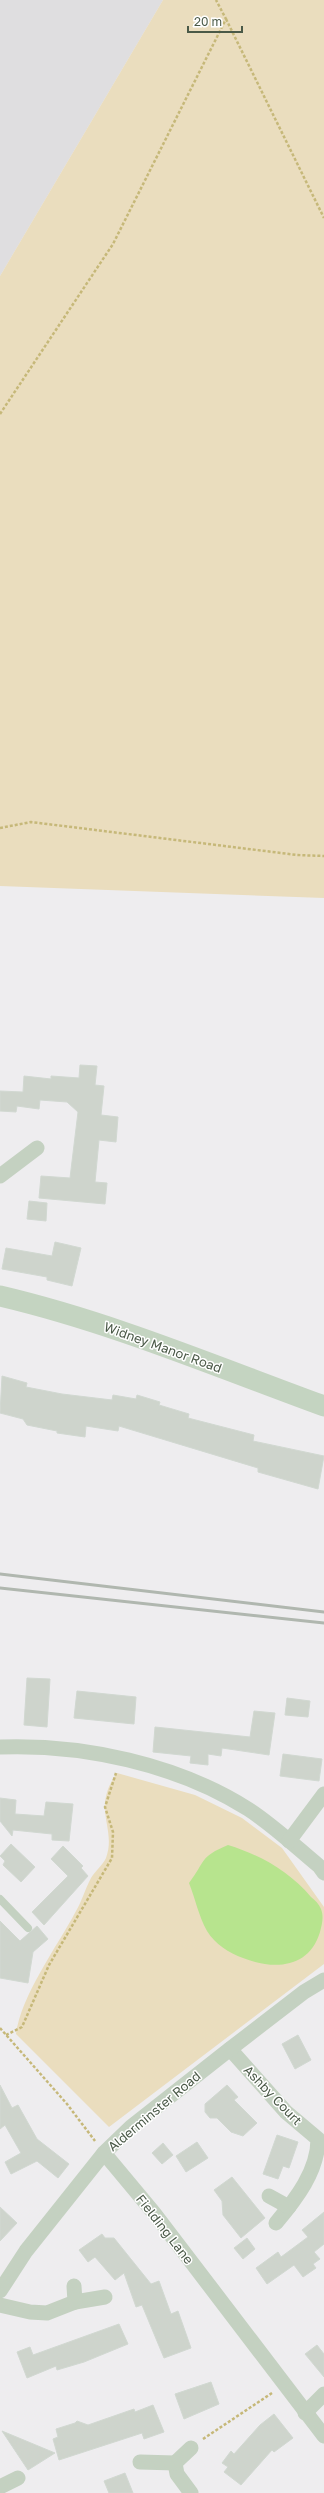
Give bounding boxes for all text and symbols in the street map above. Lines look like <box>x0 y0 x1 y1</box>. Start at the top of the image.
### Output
scale bar <box>188 8 242 34</box>
text: 20 m <box>194 14 222 29</box>
street label: Widney Manor Road <box>102 1318 224 1376</box>
street label: Ashby Court <box>241 2062 305 2128</box>
street label: Alderminster Road <box>104 2068 204 2154</box>
street label: Fielding Lane <box>133 2191 197 2267</box>

